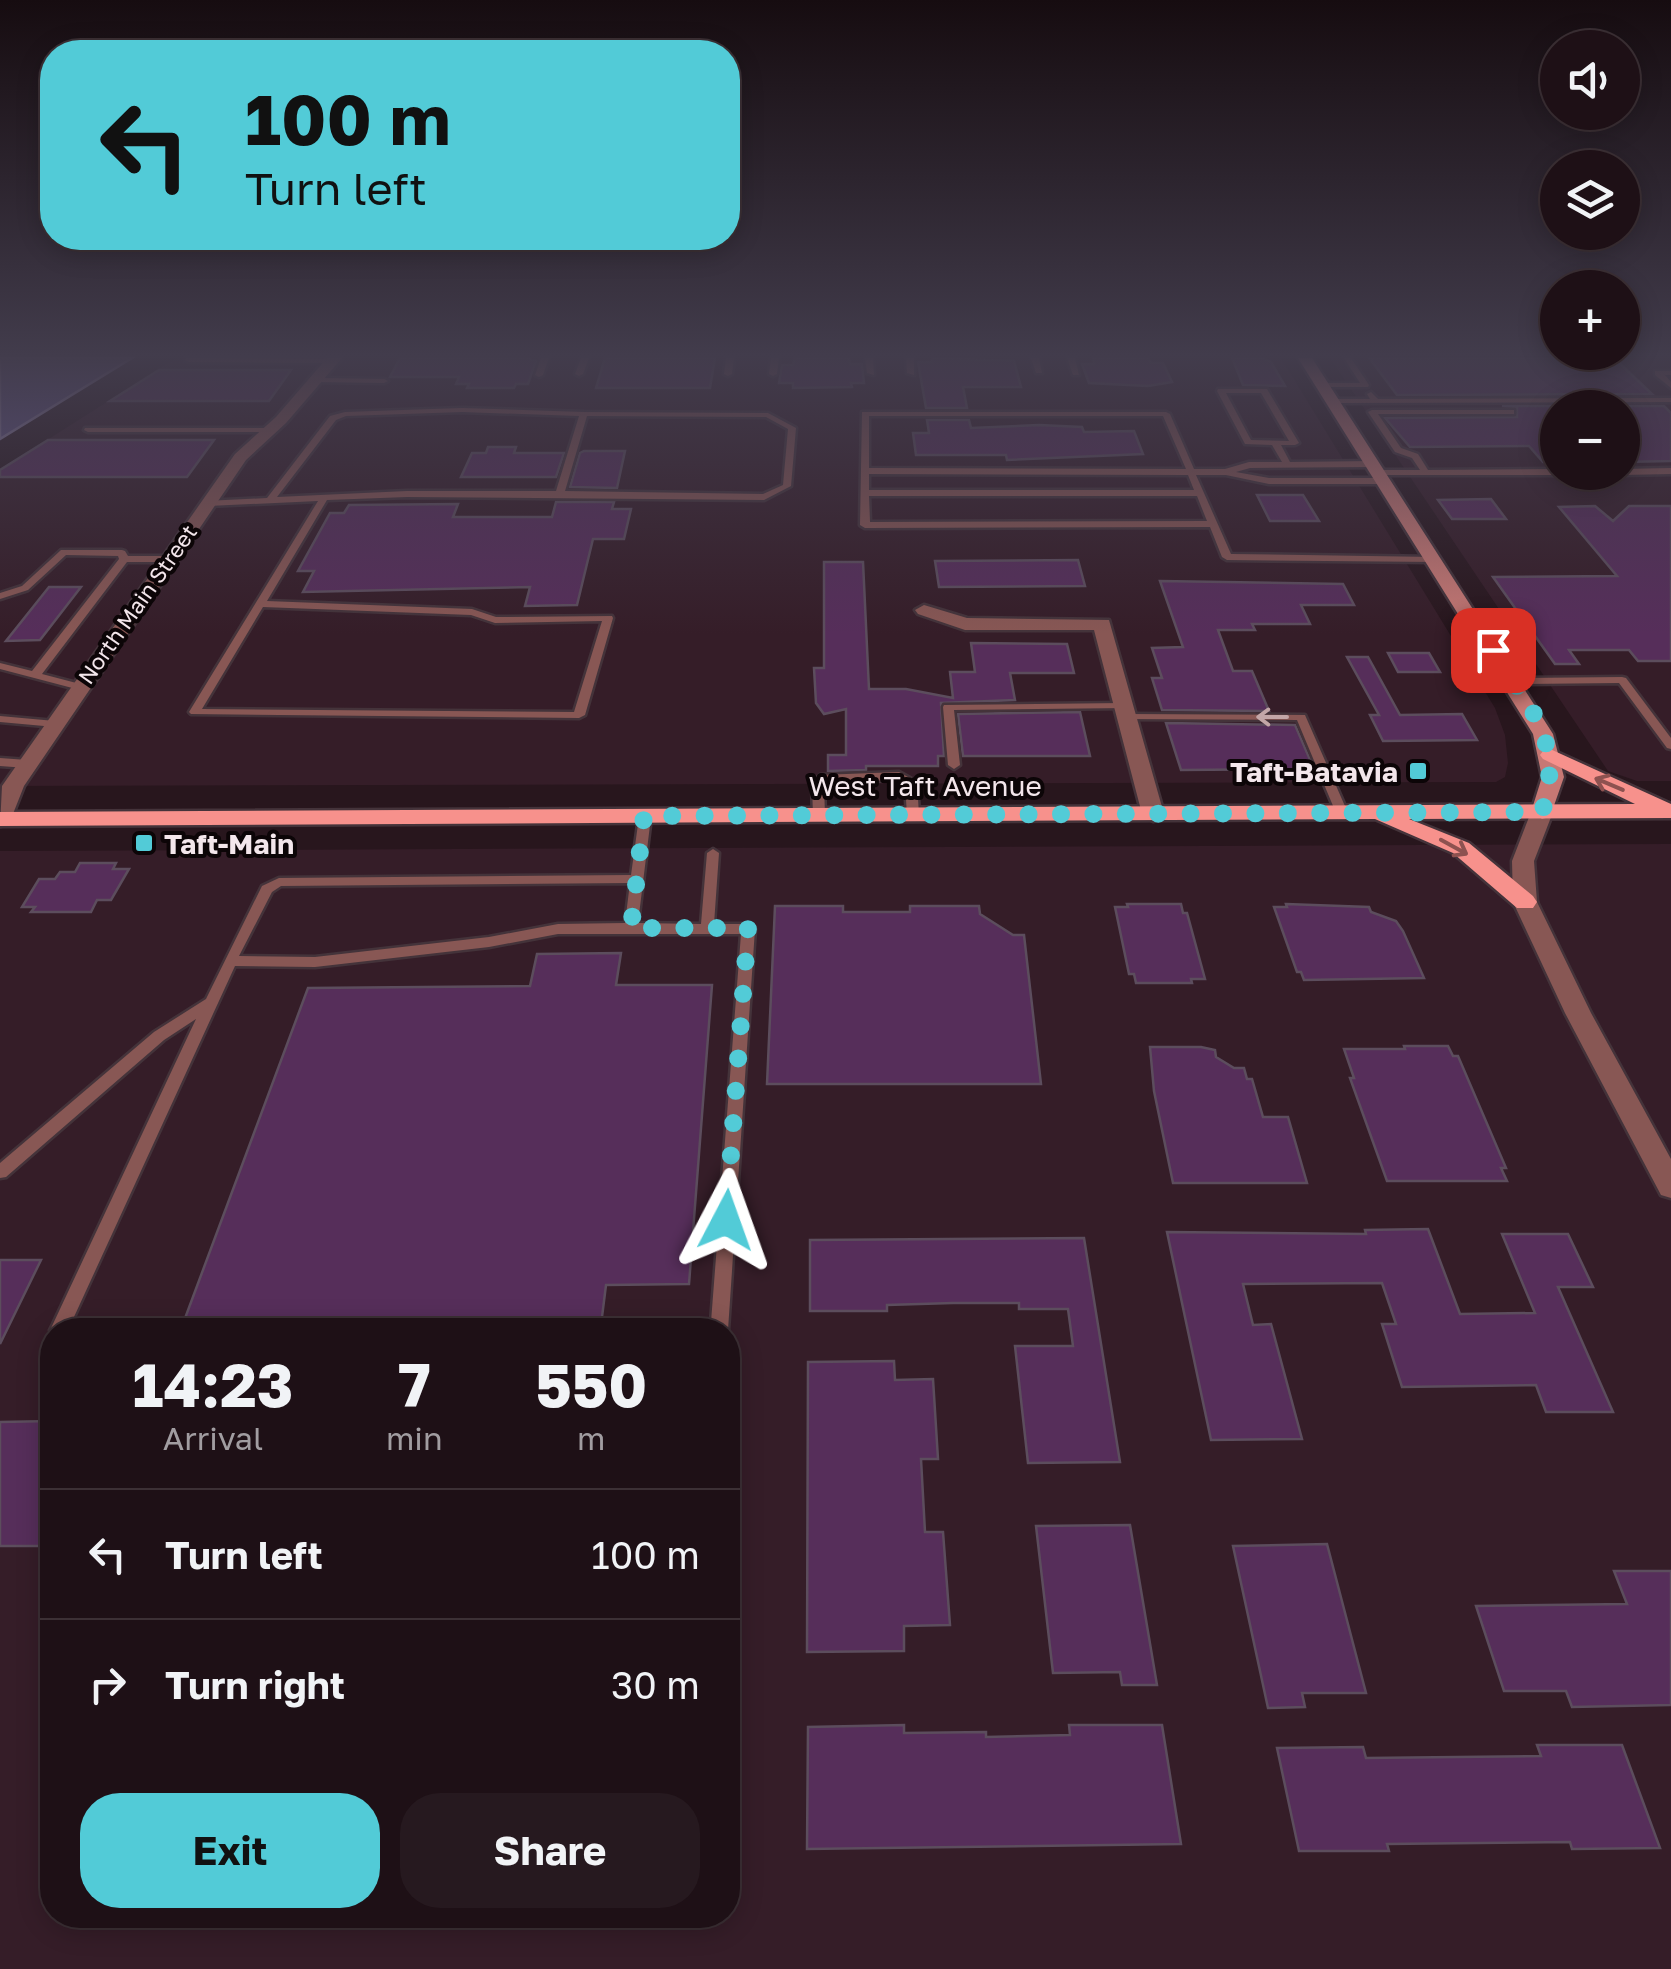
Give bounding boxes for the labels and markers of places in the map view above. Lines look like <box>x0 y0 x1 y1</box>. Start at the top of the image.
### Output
pin <box>1451 608 1536 693</box>
place label: Taft-Batavia <box>1230 755 1398 788</box>
marker: Taft-Batavia <box>1407 760 1429 782</box>
place label: Taft-Main <box>164 827 294 860</box>
marker: Taft-Main <box>133 832 155 854</box>

